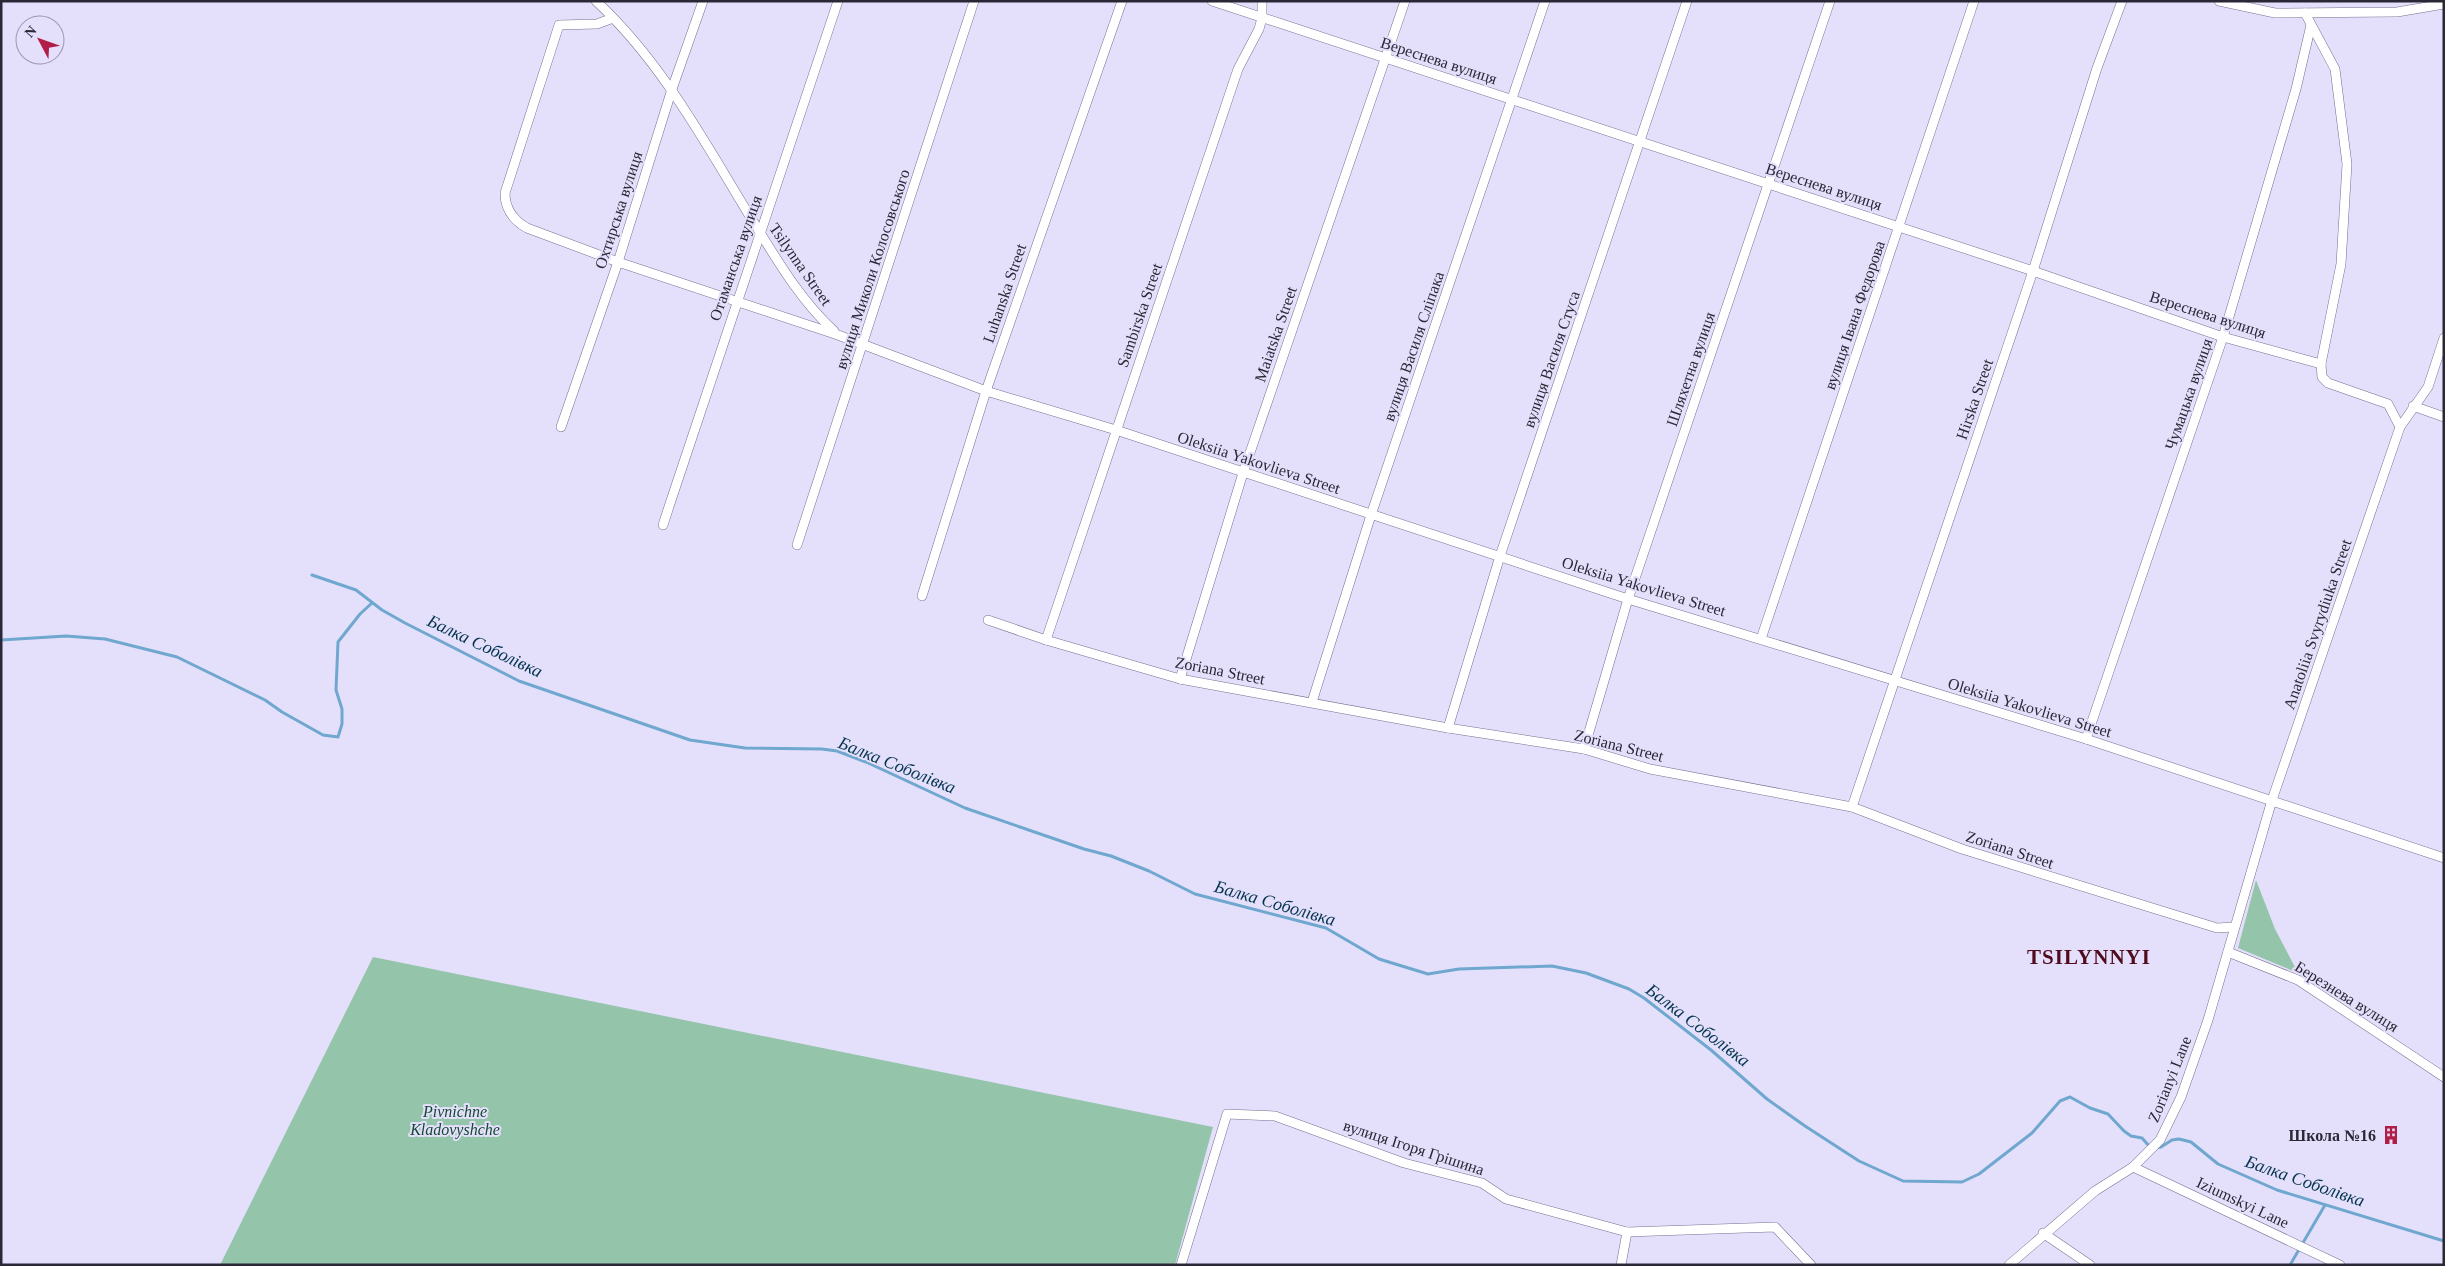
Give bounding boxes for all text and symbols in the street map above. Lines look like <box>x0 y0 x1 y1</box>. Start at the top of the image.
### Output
north arrow <box>15 15 65 65</box>
text: N <box>22 23 40 41</box>
street label: Вереснева вулиця <box>1378 34 1500 88</box>
street label: Охтирська вулиця <box>591 149 647 271</box>
street label: Вереснева вулиця <box>1763 160 1885 214</box>
street label: вулиця Миколи Колосовського <box>832 167 914 371</box>
street label: Отаманська вулиця <box>706 193 766 323</box>
street label: Tsilynna Street <box>765 220 835 310</box>
street label: вулиця Івана Федорова <box>1821 238 1889 392</box>
street label: Luhanska Street <box>980 241 1030 345</box>
street label: Sambirska Street <box>1114 260 1165 369</box>
street label: вулиця Василя Сліпака <box>1380 269 1448 423</box>
street label: Maiatska Street <box>1251 284 1300 384</box>
street label: Вереснева вулиця <box>2147 288 2269 342</box>
street label: вулиця Василя Стуса <box>1520 289 1584 430</box>
street label: Шляхетна вулиця <box>1663 309 1719 429</box>
street label: Чумацька вулиця <box>2161 336 2217 452</box>
street label: Hirska Street <box>1953 356 1996 442</box>
street label: Oleksiia Yakovlieva Street <box>1175 428 1343 497</box>
street label: Anatoliia Svyrydiuka Street <box>2280 536 2356 712</box>
street label: Oleksiia Yakovlieva Street <box>1560 553 1728 620</box>
water label: Балка Соболівка <box>423 610 546 681</box>
street label: Zoriana Street <box>1174 653 1267 688</box>
street label: Oleksiia Yakovlieva Street <box>1946 674 2114 741</box>
street label: Zoriana Street <box>1573 726 1666 765</box>
water label: Балка Соболівка <box>834 732 959 798</box>
street label: Zoriana Street <box>1964 827 2056 872</box>
water label: Балка Соболівка <box>1211 876 1338 930</box>
district label: TSILYNNYI <box>2027 945 2151 969</box>
street label: Березнева вулиця <box>2291 958 2402 1036</box>
water label: Балка Соболівка <box>1641 979 1754 1071</box>
street label: Zorianyi Lane <box>2145 1034 2195 1125</box>
park label: Pivnichne Kladovyshche <box>409 1103 500 1139</box>
street label: вулиця Ігоря Грішина <box>1341 1117 1486 1179</box>
building icon: Школа №16 <box>2380 1124 2402 1146</box>
place label: Школа №16 <box>2289 1127 2376 1144</box>
water label: Балка Соболівка <box>2242 1151 2367 1211</box>
street label: Iziumskyi Lane <box>2193 1174 2292 1232</box>

